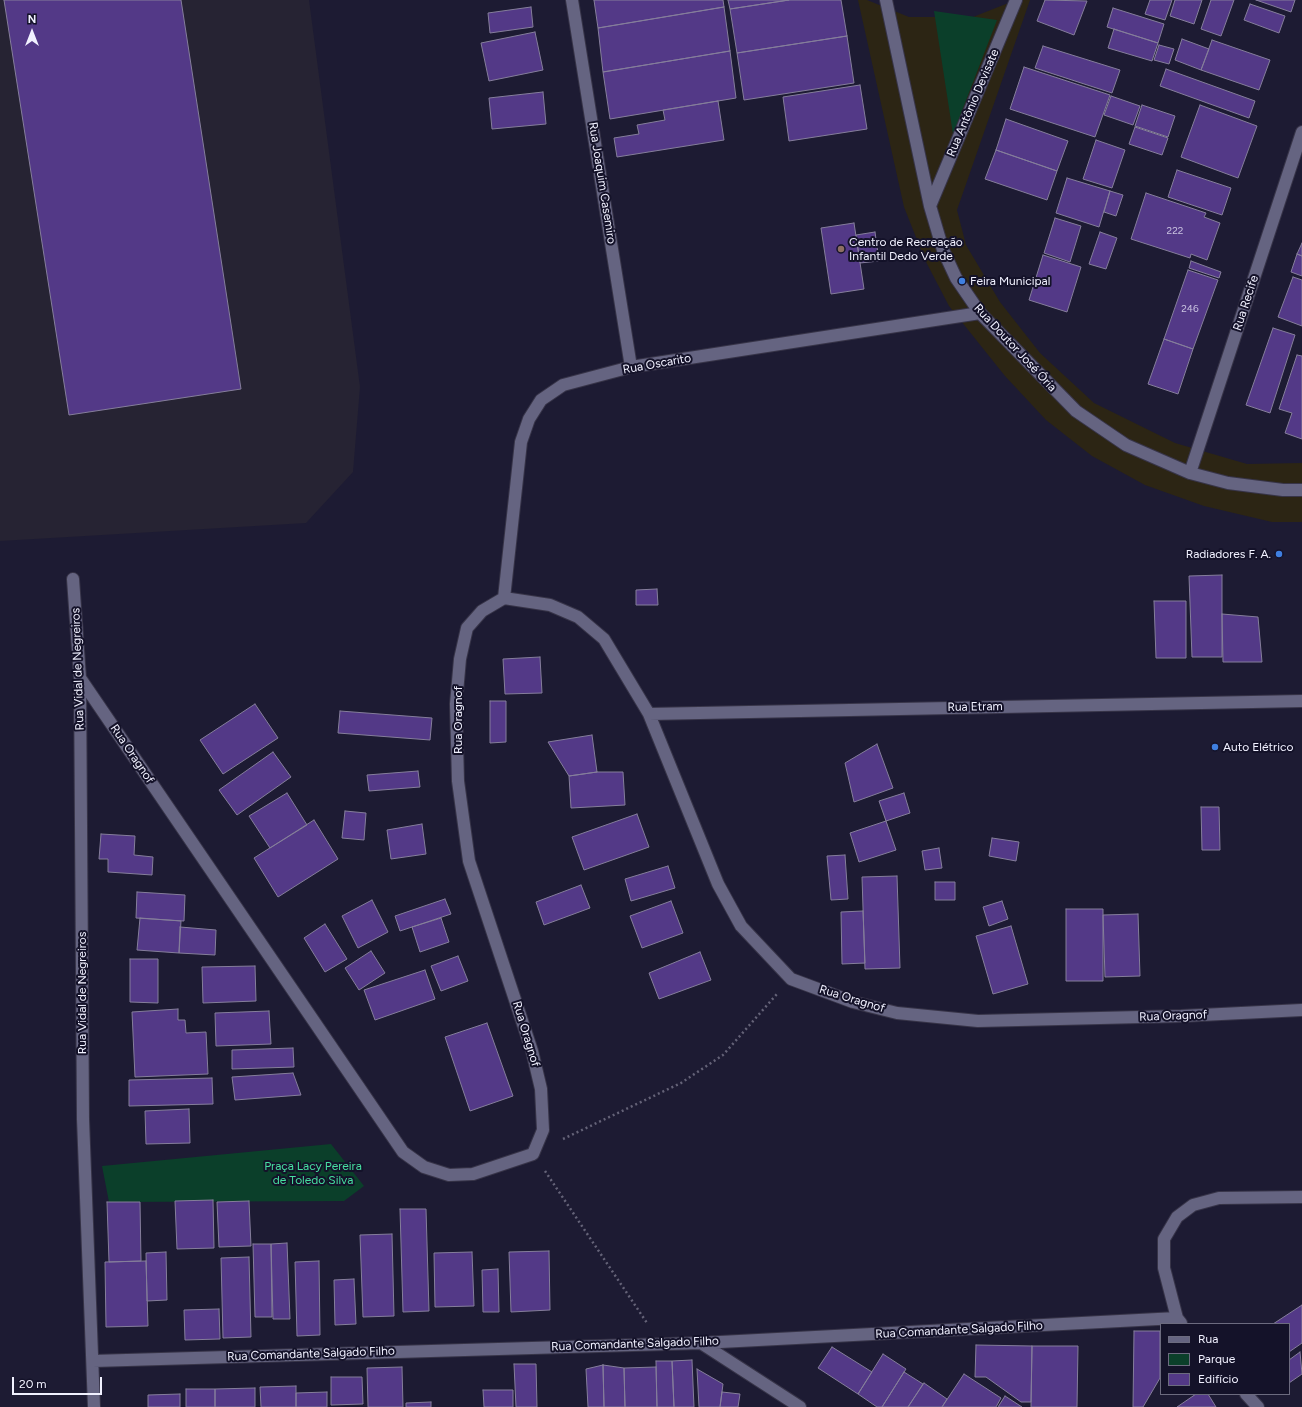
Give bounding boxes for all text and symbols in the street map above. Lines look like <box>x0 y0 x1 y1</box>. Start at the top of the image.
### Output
north arrow <box>12 12 52 52</box>
text: N <box>28 13 36 26</box>
street label: Rua Antônio Devisate <box>944 47 1002 159</box>
street label: Rua Joaquim Casemiro <box>585 121 619 245</box>
house number: 222 <box>1167 225 1183 237</box>
place label: Centro de Recreação Infantil Dedo Verde <box>849 235 963 263</box>
marker: Centro de Recreação Infantil Dedo Verde <box>836 244 846 254</box>
street label: Rua Recife <box>1230 273 1262 333</box>
place label: Feira Municipal <box>970 274 1050 288</box>
marker: Feira Municipal <box>957 276 967 286</box>
street label: Rua Doutor José Ória <box>971 301 1059 395</box>
house number: 246 <box>1181 303 1199 315</box>
street label: Rua Oscarito <box>622 351 692 377</box>
place label: Radiadores F. A. <box>1186 547 1271 561</box>
marker: Radiadores F. A. <box>1274 549 1284 559</box>
street label: Rua Vidal de Negreiros <box>69 607 87 731</box>
street label: Rua Oragnof <box>451 686 465 754</box>
street label: Rua Etram <box>947 699 1003 715</box>
street label: Rua Oragnof <box>107 722 157 786</box>
place label: Auto Elétrico <box>1223 740 1293 754</box>
marker: Auto Elétrico <box>1210 742 1220 752</box>
street label: Rua Vidal de Negreiros <box>75 932 89 1054</box>
street label: Rua Oragnof <box>817 982 887 1016</box>
street label: Rua Oragnof <box>509 999 543 1069</box>
street label: Rua Oragnof <box>1139 1008 1207 1024</box>
park label: Praça Lacy Pereira de Toledo Silva <box>264 1159 362 1187</box>
street label: Rua Comandante Salgado Filho <box>875 1318 1043 1342</box>
legend <box>1160 1323 1290 1395</box>
text: Rua <box>1198 1332 1218 1346</box>
street label: Rua Comandante Salgado Filho <box>551 1334 719 1354</box>
street label: Rua Comandante Salgado Filho <box>227 1344 395 1364</box>
text: Parque <box>1198 1352 1235 1366</box>
scale bar <box>14 1369 104 1395</box>
text: Edifício <box>1198 1372 1238 1386</box>
text: 20 m <box>19 1377 47 1391</box>

